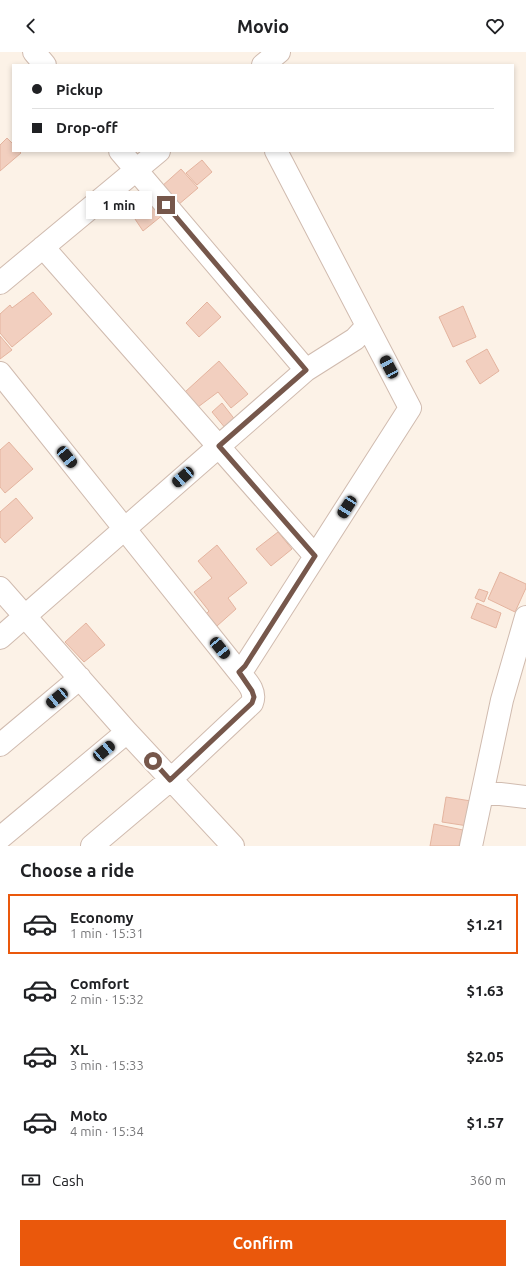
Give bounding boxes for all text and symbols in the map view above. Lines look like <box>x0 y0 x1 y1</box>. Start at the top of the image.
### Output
icon: back <box>20 15 42 37</box>
icon: heart <box>484 15 506 37</box>
text: Movio <box>237 16 289 36</box>
text: Pickup <box>56 81 103 98</box>
text: Drop-off <box>56 119 118 136</box>
callout: 1 min <box>86 191 152 219</box>
route end <box>157 196 175 214</box>
text: 1 min <box>103 198 135 212</box>
car <box>378 354 400 380</box>
car <box>55 444 79 470</box>
car <box>170 465 196 489</box>
car <box>335 494 359 520</box>
car <box>208 635 232 661</box>
car <box>44 686 70 710</box>
car <box>91 739 117 763</box>
route start <box>144 752 162 770</box>
text: Choose a ride <box>20 860 134 880</box>
icon: car <box>22 906 58 942</box>
text: Economy <box>70 909 134 926</box>
text: $1.21 <box>466 916 504 933</box>
text: 1 min · 15:31 <box>70 926 144 940</box>
icon: car <box>22 972 58 1008</box>
text: Comfort <box>70 975 129 992</box>
text: $1.63 <box>466 982 504 999</box>
text: 2 min · 15:32 <box>70 992 144 1006</box>
icon: car <box>22 1038 58 1074</box>
text: XL <box>70 1041 88 1058</box>
text: $2.05 <box>466 1048 504 1065</box>
text: 3 min · 15:33 <box>70 1058 144 1072</box>
icon: car <box>22 1104 58 1140</box>
text: Moto <box>70 1107 108 1124</box>
text: $1.57 <box>466 1114 504 1131</box>
text: 4 min · 15:34 <box>70 1124 144 1138</box>
icon: cash <box>20 1169 42 1191</box>
text: Cash <box>52 1172 84 1189</box>
text: 360 m <box>470 1173 506 1187</box>
button: Confirm <box>20 1220 506 1266</box>

